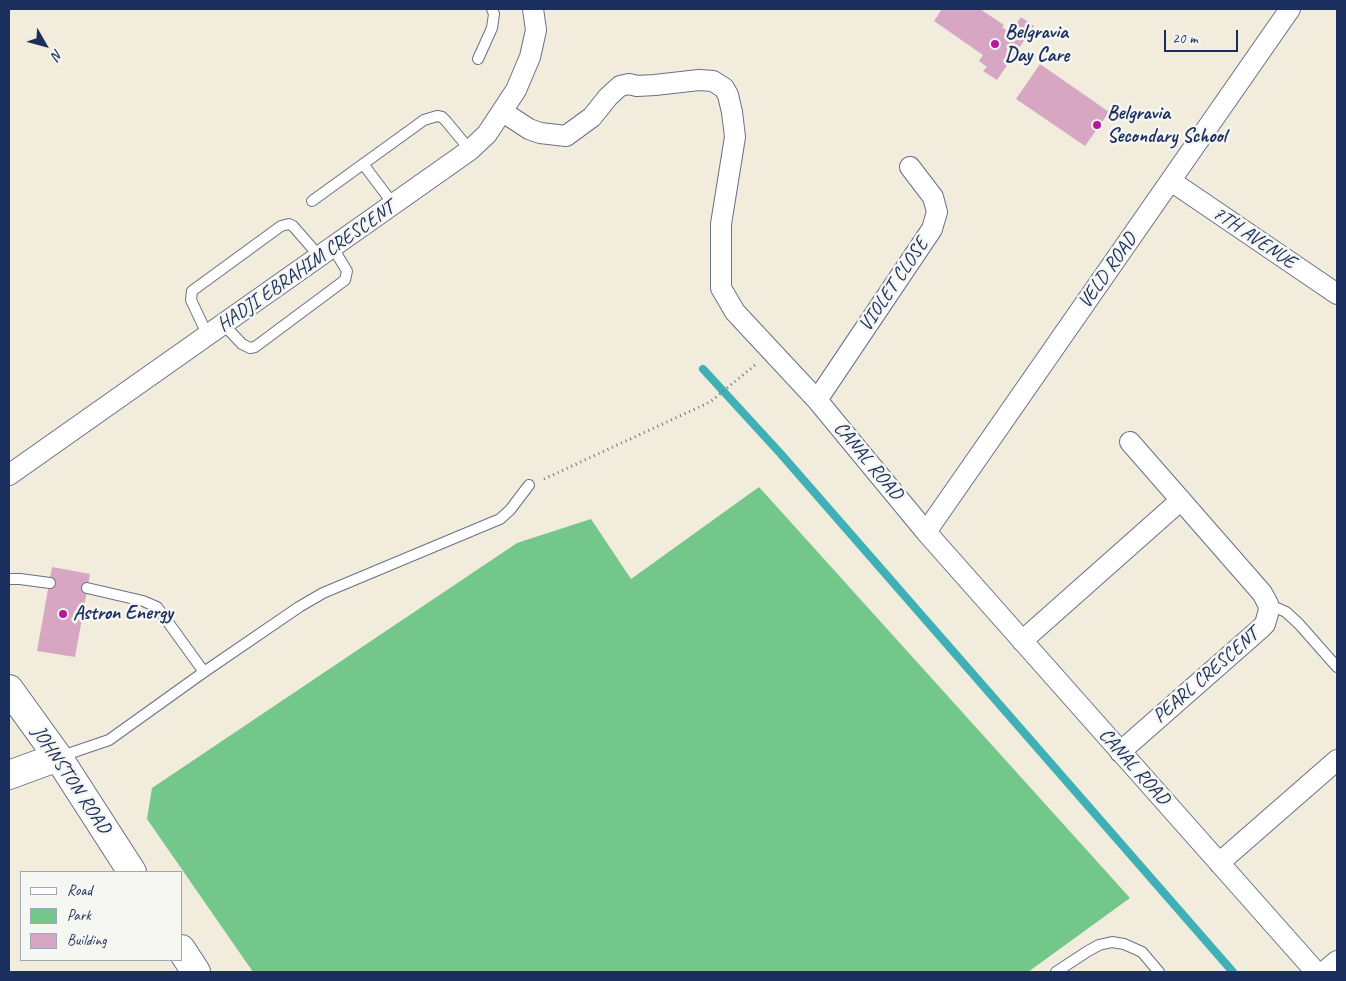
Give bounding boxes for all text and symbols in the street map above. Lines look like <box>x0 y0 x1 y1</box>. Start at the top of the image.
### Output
north arrow <box>20 20 70 70</box>
scale bar <box>1166 20 1240 52</box>
place label: Belgravia Day Care <box>1005 21 1069 68</box>
text: 20 m <box>1172 29 1198 48</box>
marker: Belgravia Day Care <box>989 38 1001 50</box>
text: N <box>48 46 67 63</box>
place label: Belgravia Secondary School <box>1107 102 1226 149</box>
marker: Belgravia Secondary School <box>1091 119 1103 131</box>
street label: HADJI EBRAHIM CRESCENT <box>213 197 399 337</box>
street label: 7TH AVENUE <box>1208 201 1300 275</box>
street label: VELD ROAD <box>1073 229 1143 313</box>
street label: VIOLET CLOSE <box>854 234 934 336</box>
street label: CANAL ROAD <box>828 417 908 505</box>
place label: Astron Energy <box>73 602 173 626</box>
marker: Astron Energy <box>57 608 69 620</box>
street label: PEARL CRESCENT <box>1148 623 1264 729</box>
street label: JOHNSTON ROAD <box>26 721 116 839</box>
street label: CANAL ROAD <box>1093 724 1175 810</box>
legend <box>20 871 182 961</box>
text: Road <box>67 881 92 900</box>
text: Park <box>67 906 91 925</box>
text: Building <box>67 931 106 950</box>

